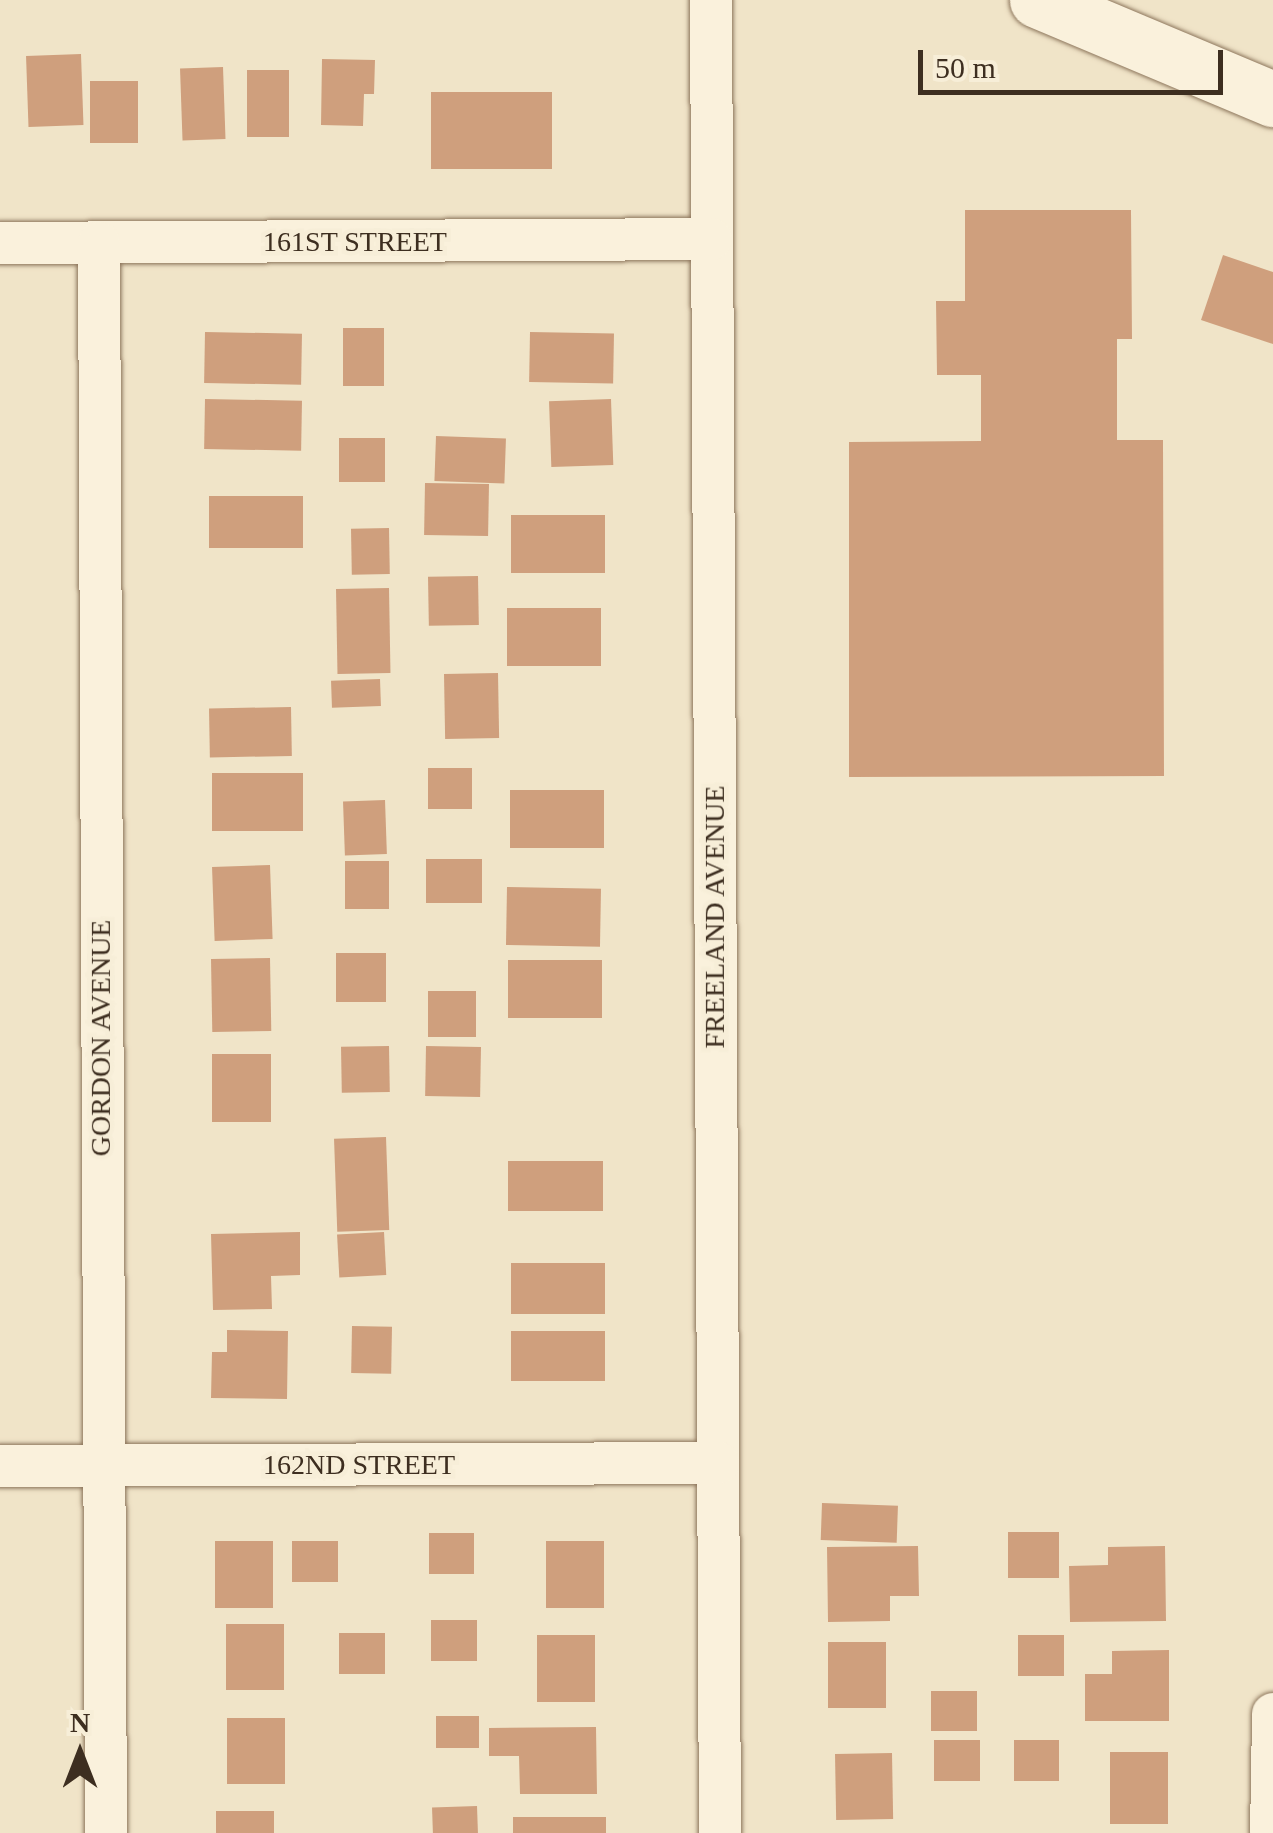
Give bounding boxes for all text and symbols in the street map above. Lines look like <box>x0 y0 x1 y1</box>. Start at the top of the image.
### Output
scale bar <box>923 30 1228 92</box>
text: 50 m <box>935 51 996 84</box>
street label: 161ST STREET <box>263 225 447 259</box>
street label: FREELAND AVENUE <box>698 785 732 1049</box>
street label: GORDON AVENUE <box>84 919 118 1157</box>
street label: 162ND STREET <box>263 1448 455 1482</box>
north arrow <box>30 1703 130 1803</box>
text: N <box>70 1707 90 1738</box>

